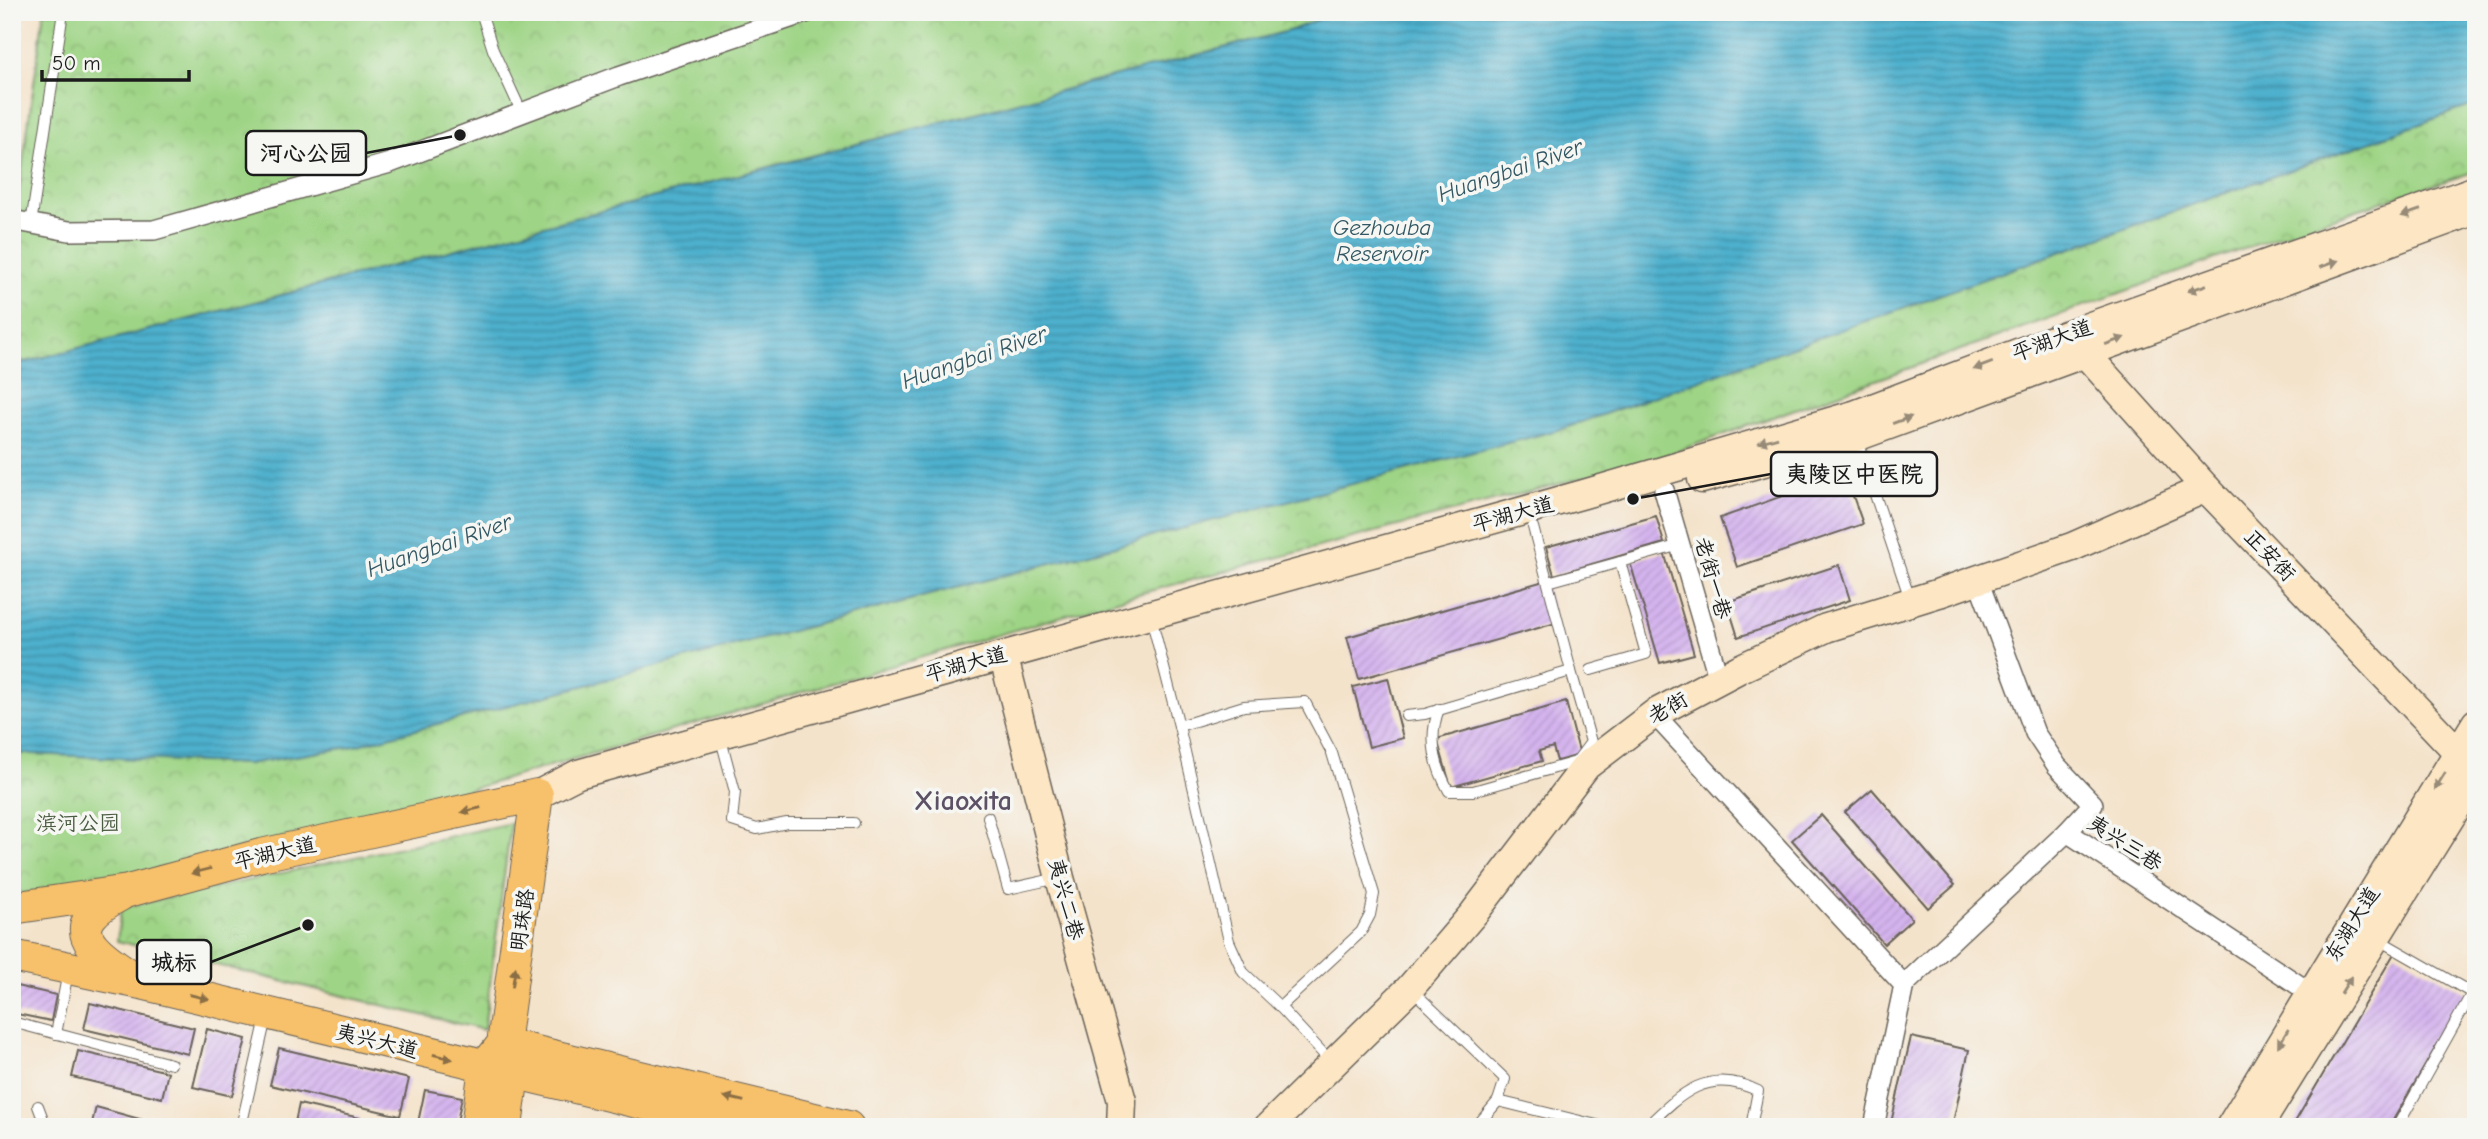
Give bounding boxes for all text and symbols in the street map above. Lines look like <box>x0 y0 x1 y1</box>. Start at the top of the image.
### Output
scale bar <box>42 38 189 82</box>
text: 50 m <box>52 51 101 75</box>
callout: 河心公园 <box>246 131 366 175</box>
water label: Huangbai River <box>1434 133 1587 208</box>
text: 河心公园 <box>260 140 352 167</box>
one-way arrow <box>2401 207 2422 218</box>
water label: Gezhouba Reservoir <box>1333 214 1431 267</box>
one-way arrow <box>2319 258 2340 269</box>
one-way arrow <box>2186 283 2207 294</box>
street label: 平湖大道 <box>2008 314 2096 366</box>
water label: Huangbai River <box>898 320 1051 395</box>
one-way arrow <box>2105 335 2126 346</box>
one-way arrow <box>1973 361 1994 372</box>
one-way arrow <box>1891 414 1912 425</box>
one-way arrow <box>1758 436 1779 446</box>
callout: 夷陵区中医院 <box>1771 452 1937 496</box>
text: 夷陵区中医院 <box>1785 461 1923 488</box>
street label: 平湖大道 <box>1469 492 1557 536</box>
water label: Huangbai River <box>363 508 516 583</box>
street label: 正安街 <box>2239 524 2301 586</box>
street label: 老街一巷 <box>1690 534 1736 622</box>
street label: 平湖大道 <box>922 642 1010 686</box>
street label: 老街 <box>1644 687 1692 729</box>
one-way arrow <box>2434 772 2447 791</box>
district label: Xiaoxita <box>914 785 1012 817</box>
one-way arrow <box>459 805 481 816</box>
street label: 夷兴三巷 <box>2083 810 2167 876</box>
park label: 滨河公园 <box>36 811 120 835</box>
street label: 平湖大道 <box>231 832 319 874</box>
street label: 夷兴二巷 <box>1044 855 1088 943</box>
one-way arrow <box>190 866 212 877</box>
street label: 东湖大道 <box>2320 882 2384 966</box>
street label: 明珠路 <box>506 887 538 953</box>
callout: 城标 <box>137 940 211 984</box>
text: 城标 <box>151 949 197 976</box>
one-way arrow <box>509 966 520 988</box>
one-way arrow <box>2339 976 2352 995</box>
one-way arrow <box>188 992 210 1003</box>
street label: 夷兴大道 <box>333 1019 421 1063</box>
one-way arrow <box>2276 1028 2289 1047</box>
one-way arrow <box>432 1052 454 1063</box>
one-way arrow <box>723 1094 745 1105</box>

